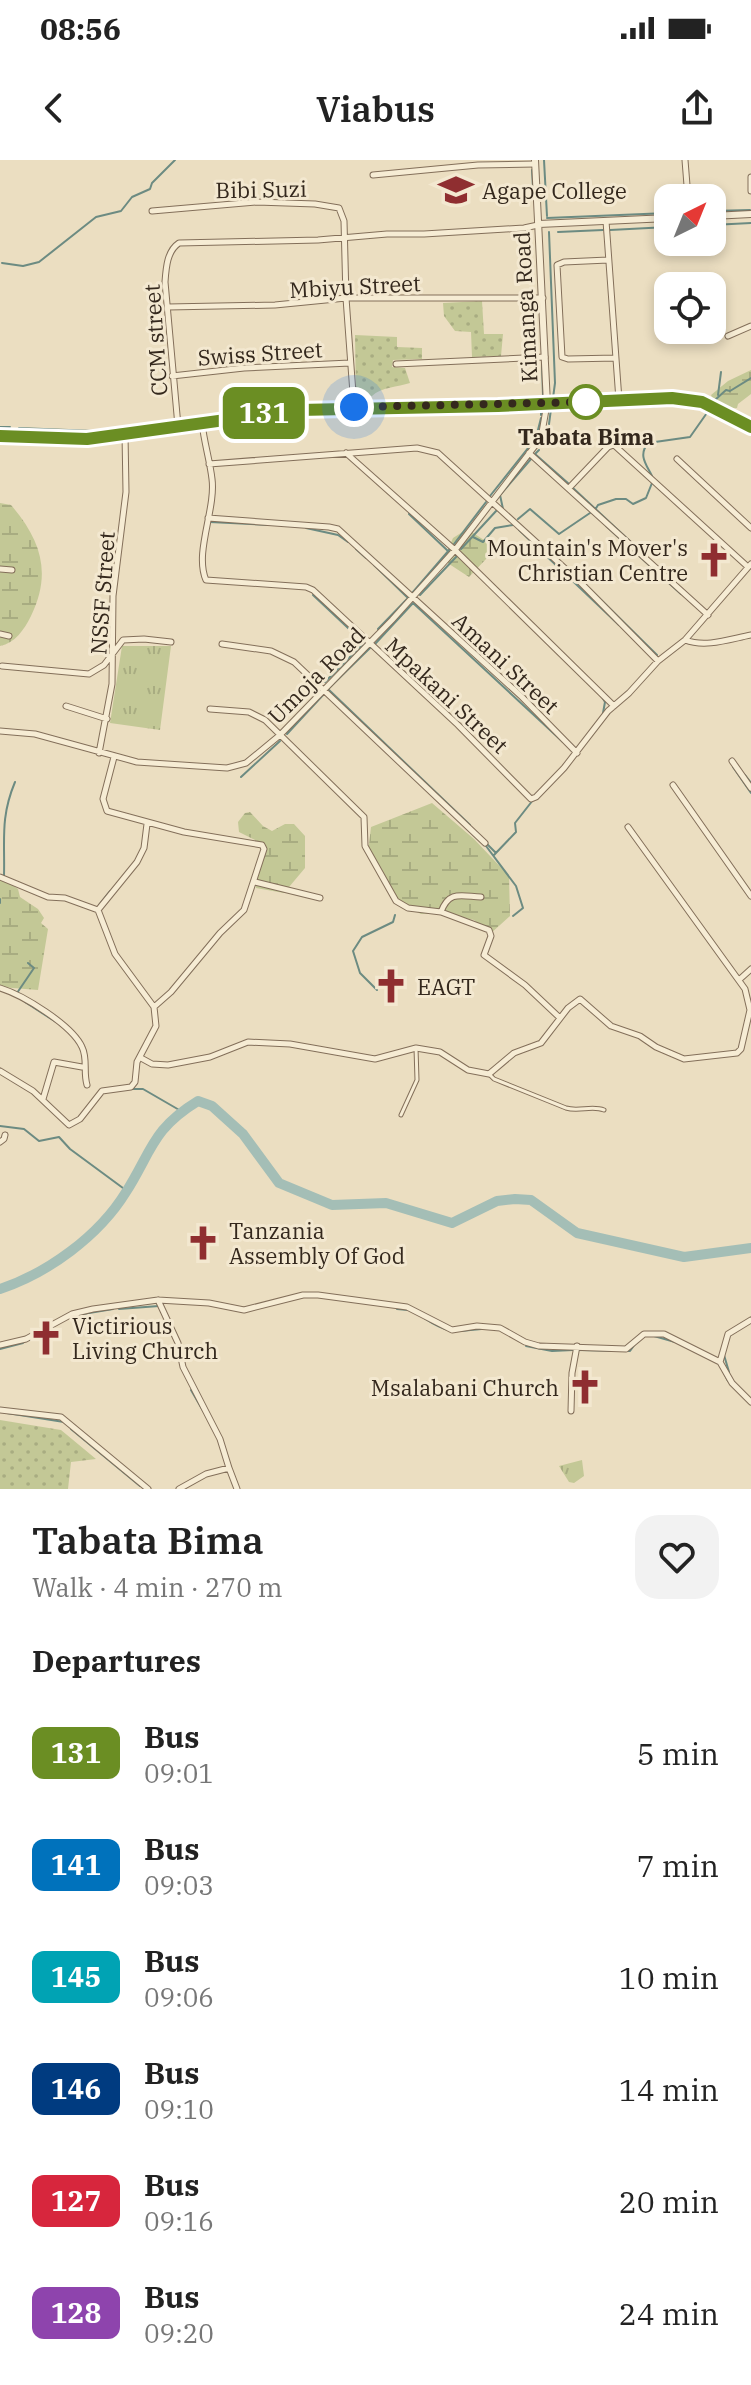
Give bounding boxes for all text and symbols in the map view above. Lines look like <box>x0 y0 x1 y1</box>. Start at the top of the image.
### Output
text: 08:56 <box>40 9 121 48</box>
text: Viabus <box>316 85 435 132</box>
icon: back <box>32 86 76 130</box>
icon: share <box>675 86 719 130</box>
school or university icon: Agape College <box>437 171 475 209</box>
street label: Bibi Suzi <box>215 174 307 204</box>
place label: Agape College <box>482 176 627 205</box>
north arrow <box>654 184 726 256</box>
map controls <box>654 184 726 344</box>
street label: Kimanga Road <box>507 231 543 383</box>
street label: Mbiyu Street <box>289 268 422 304</box>
button: locate <box>654 272 726 344</box>
street label: CCM street <box>137 283 173 397</box>
street label: Swiss Street <box>197 334 324 372</box>
marker: Tabata Bima <box>569 385 603 419</box>
line badge: 131 <box>218 387 310 439</box>
your location <box>334 387 374 427</box>
text: 131 <box>239 394 289 431</box>
place label: Tabata Bima <box>518 422 654 451</box>
street label: NSSF Street <box>83 530 121 656</box>
place label: Mountain's Mover's Christian Centre <box>487 533 688 587</box>
church icon: Mountain's Mover's Christian Centre <box>695 541 733 579</box>
street label: Amani Street <box>446 606 566 720</box>
street label: Umoja Road <box>261 620 371 730</box>
street label: Mpakani Street <box>379 631 515 760</box>
church icon: EAGT <box>372 967 410 1005</box>
place label: EAGT <box>417 972 475 1001</box>
place label: Tanzania Assembly Of God <box>229 1216 405 1270</box>
church icon: Tanzania Assembly Of God <box>184 1224 222 1262</box>
place label: Victirious Living Church <box>72 1311 218 1365</box>
church icon: Victirious Living Church <box>27 1319 65 1357</box>
church icon: Msalabani Church <box>566 1368 604 1406</box>
place label: Msalabani Church <box>371 1373 559 1402</box>
text: Tabata Bima <box>32 1515 264 1564</box>
button: heart <box>635 1515 719 1599</box>
text: Walk · 4 min · 270 m <box>32 1570 283 1604</box>
text: Departures <box>32 1641 201 1680</box>
text: Bus <box>144 1717 199 1756</box>
text: 131 <box>51 1734 101 1771</box>
text: 5 min <box>637 1734 719 1773</box>
text: 09:01 <box>144 1756 214 1790</box>
text: Bus <box>144 1829 199 1868</box>
text: 141 <box>51 1846 101 1883</box>
text: 7 min <box>637 1846 719 1885</box>
text: 09:03 <box>144 1868 214 1902</box>
text: Bus <box>144 1941 199 1980</box>
text: 145 <box>51 1958 101 1995</box>
text: 10 min <box>619 1958 719 1997</box>
text: 09:06 <box>144 1980 214 2014</box>
text: Bus <box>144 2053 199 2092</box>
text: 146 <box>51 2070 101 2107</box>
text: 14 min <box>619 2070 719 2109</box>
text: 09:10 <box>144 2092 214 2126</box>
text: Bus <box>144 2165 199 2204</box>
text: 127 <box>51 2182 101 2219</box>
text: 20 min <box>619 2182 719 2221</box>
text: 09:16 <box>144 2204 214 2238</box>
text: Bus <box>144 2277 199 2316</box>
text: 128 <box>51 2294 101 2331</box>
text: 24 min <box>619 2294 719 2333</box>
text: 09:20 <box>144 2316 214 2350</box>

